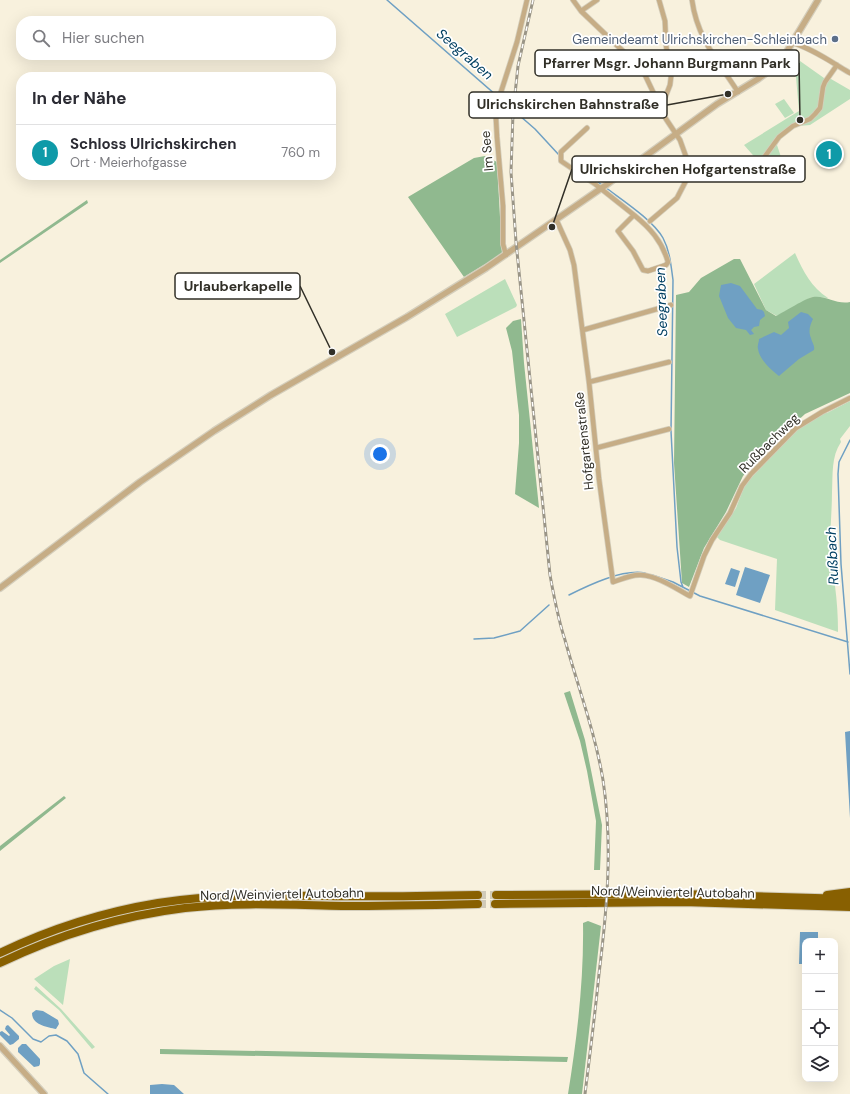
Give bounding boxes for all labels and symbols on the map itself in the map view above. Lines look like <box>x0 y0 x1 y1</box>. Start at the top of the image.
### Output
water label: Seegraben <box>433 24 497 84</box>
place label: Gemeindeamt Ulrichskirchen-Schleinbach <box>572 31 827 48</box>
marker: Gemeindeamt Ulrichskirchen-Schleinbach <box>830 34 840 44</box>
callout: Pfarrer Msgr. Johann Burgmann Park <box>535 50 799 76</box>
text: Pfarrer Msgr. Johann Burgmann Park <box>543 54 791 72</box>
callout: Ulrichskirchen Bahnstraße <box>469 92 667 118</box>
text: Ulrichskirchen Bahnstraße <box>477 95 659 113</box>
street label: Im See <box>477 130 497 172</box>
pin: 1 <box>816 139 842 169</box>
callout: Ulrichskirchen Hofgartenstraße <box>572 156 805 182</box>
text: Ulrichskirchen Hofgartenstraße <box>580 160 796 178</box>
water label: Seegraben <box>651 267 671 337</box>
callout: Urlauberkapelle <box>175 273 300 299</box>
text: Urlauberkapelle <box>184 277 292 295</box>
street label: Hofgartenstraße <box>570 391 598 491</box>
street label: Rußbachweg <box>735 409 803 477</box>
your location <box>370 444 390 464</box>
water label: Rußbach <box>821 526 843 586</box>
street label: Nord/Weinviertel Autobahn <box>591 882 755 902</box>
street label: Nord/Weinviertel Autobahn <box>200 884 364 904</box>

